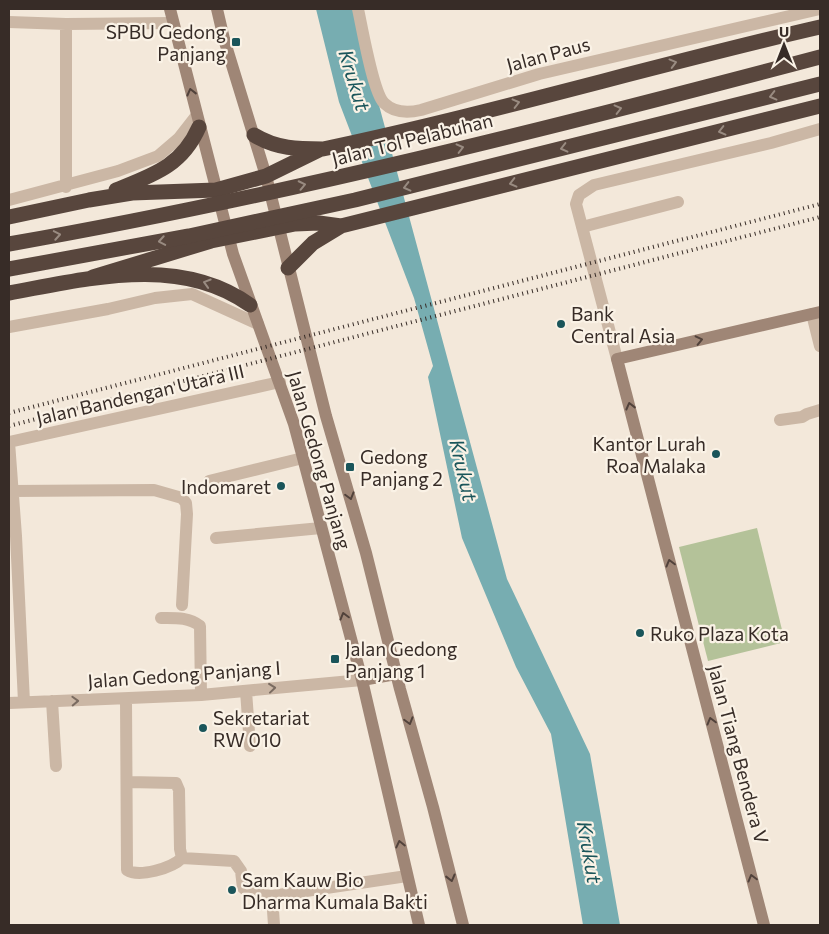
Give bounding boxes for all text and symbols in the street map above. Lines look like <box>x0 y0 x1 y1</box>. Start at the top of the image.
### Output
place label: SPBU Gedong Panjang <box>106 20 226 65</box>
north arrow <box>759 20 809 70</box>
text: U <box>779 23 789 40</box>
street label: Jalan Paus <box>504 32 592 76</box>
marker: SPBU Gedong Panjang <box>230 36 242 48</box>
water label: Krukut <box>334 46 376 114</box>
one-way arrow <box>669 58 678 69</box>
one-way arrow <box>186 88 196 96</box>
one-way arrow <box>769 90 777 101</box>
one-way arrow <box>511 98 520 109</box>
one-way arrow <box>613 104 622 115</box>
street label: Jalan Tol Pelabuhan <box>329 108 495 170</box>
one-way arrow <box>718 125 727 136</box>
one-way arrow <box>560 142 569 153</box>
one-way arrow <box>455 143 464 154</box>
one-way arrow <box>509 177 518 188</box>
one-way arrow <box>297 180 306 191</box>
one-way arrow <box>402 181 411 192</box>
one-way arrow <box>52 231 61 241</box>
one-way arrow <box>158 235 167 245</box>
one-way arrow <box>203 279 212 289</box>
place label: Bank Central Asia <box>571 302 675 347</box>
marker: Bank Central Asia <box>555 318 567 330</box>
one-way arrow <box>695 335 704 346</box>
street label: Jalan Bandengan Utara III <box>34 359 246 429</box>
street label: Jalan Gedong Panjang <box>284 368 356 552</box>
one-way arrow <box>625 403 635 411</box>
place label: Kantor Lurah Roa Malaka <box>592 432 706 477</box>
water label: Krukut <box>445 437 483 504</box>
place label: Gedong Panjang 2 <box>360 445 443 490</box>
marker: Kantor Lurah Roa Malaka <box>710 448 722 460</box>
marker: Gedong Panjang 2 <box>344 461 356 473</box>
place label: Indomaret <box>181 475 271 498</box>
marker: Indomaret <box>275 480 287 492</box>
one-way arrow <box>344 492 354 500</box>
one-way arrow <box>666 560 676 568</box>
one-way arrow <box>340 612 350 620</box>
place label: Ruko Plaza Kota <box>650 622 789 645</box>
marker: Ruko Plaza Kota <box>634 627 646 639</box>
place label: Jalan Gedong Panjang 1 <box>345 637 457 682</box>
marker: Jalan Gedong Panjang 1 <box>329 653 341 665</box>
street label: Jalan Gedong Panjang I <box>87 656 281 692</box>
street label: Jalan Tiang Bendera V <box>704 662 774 846</box>
one-way arrow <box>268 683 276 694</box>
one-way arrow <box>71 695 79 706</box>
place label: Sekretariat RW 010 <box>213 706 310 751</box>
one-way arrow <box>403 716 413 724</box>
one-way arrow <box>706 716 717 725</box>
marker: Sekretariat RW 010 <box>197 722 209 734</box>
water label: Krukut <box>573 819 607 886</box>
one-way arrow <box>395 839 405 848</box>
place label: Sam Kauw Bio Dharma Kumala Bakti <box>242 868 428 913</box>
one-way arrow <box>445 873 455 881</box>
one-way arrow <box>747 874 758 883</box>
marker: Sam Kauw Bio Dharma Kumala Bakti <box>226 884 238 896</box>

